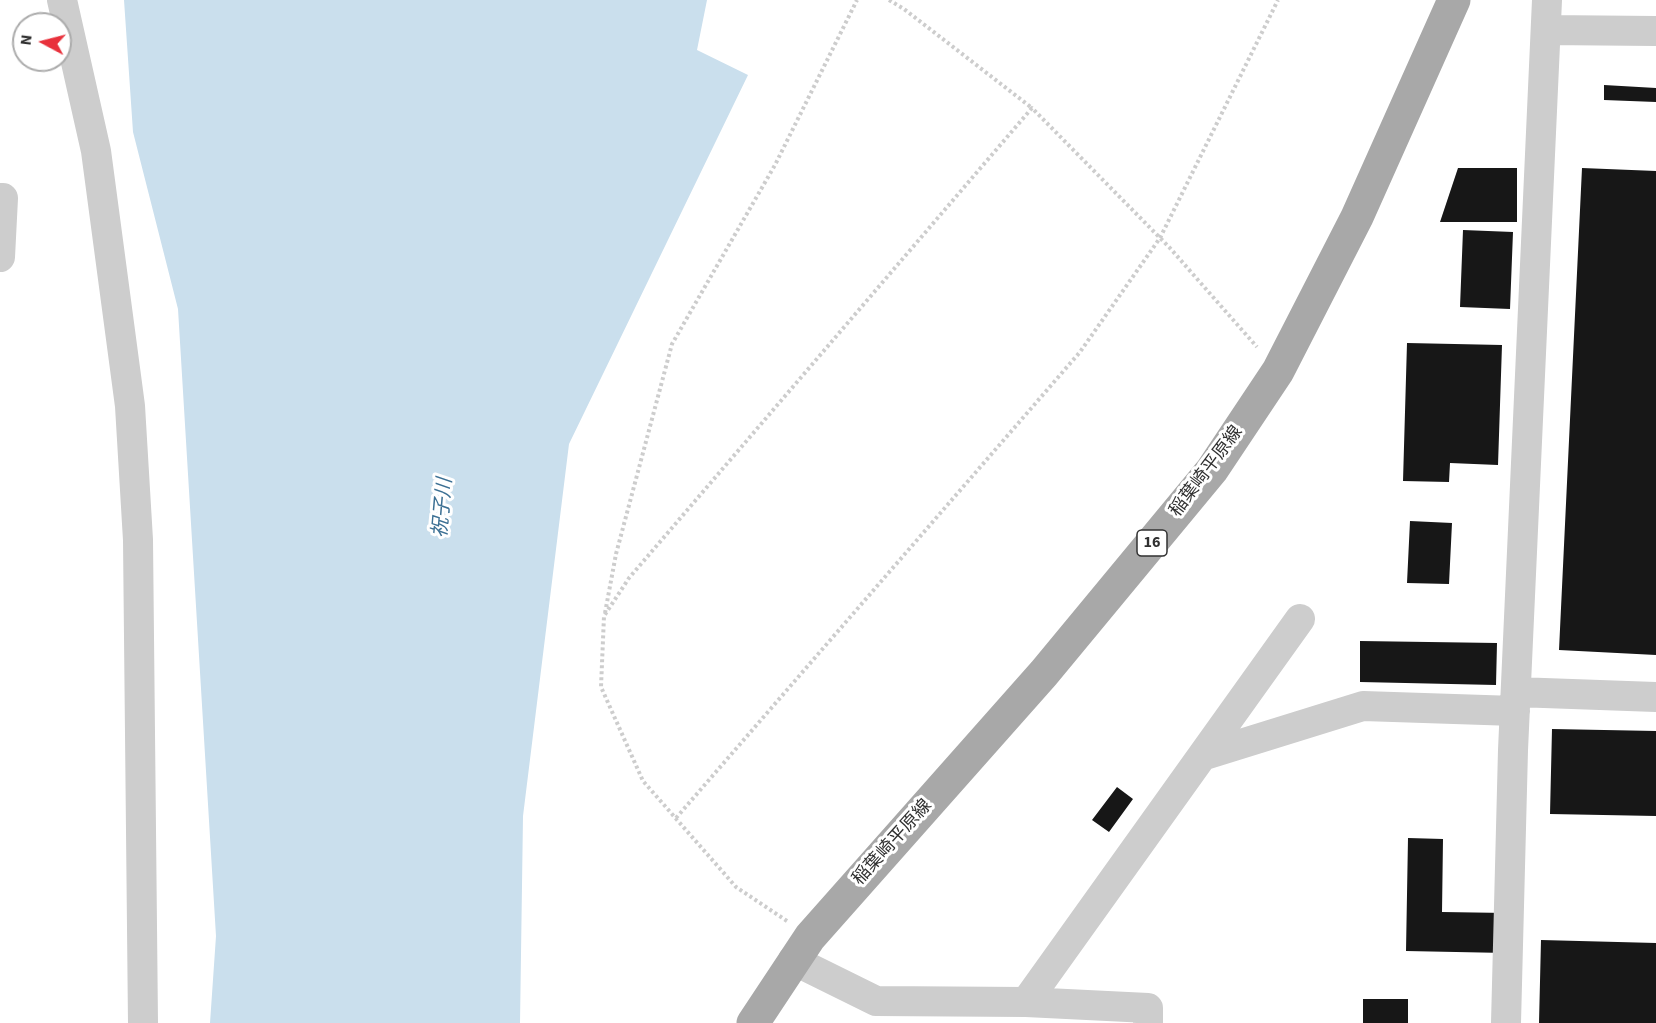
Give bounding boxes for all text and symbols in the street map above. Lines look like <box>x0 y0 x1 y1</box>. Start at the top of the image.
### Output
north arrow <box>12 12 72 72</box>
text: N <box>15 33 38 47</box>
street label: 稲葉崎平原線 <box>1166 422 1248 522</box>
water label: 祝子川 <box>429 477 459 539</box>
road number: 16 <box>1137 530 1167 556</box>
street label: 稲葉崎平原線 <box>849 796 937 890</box>

